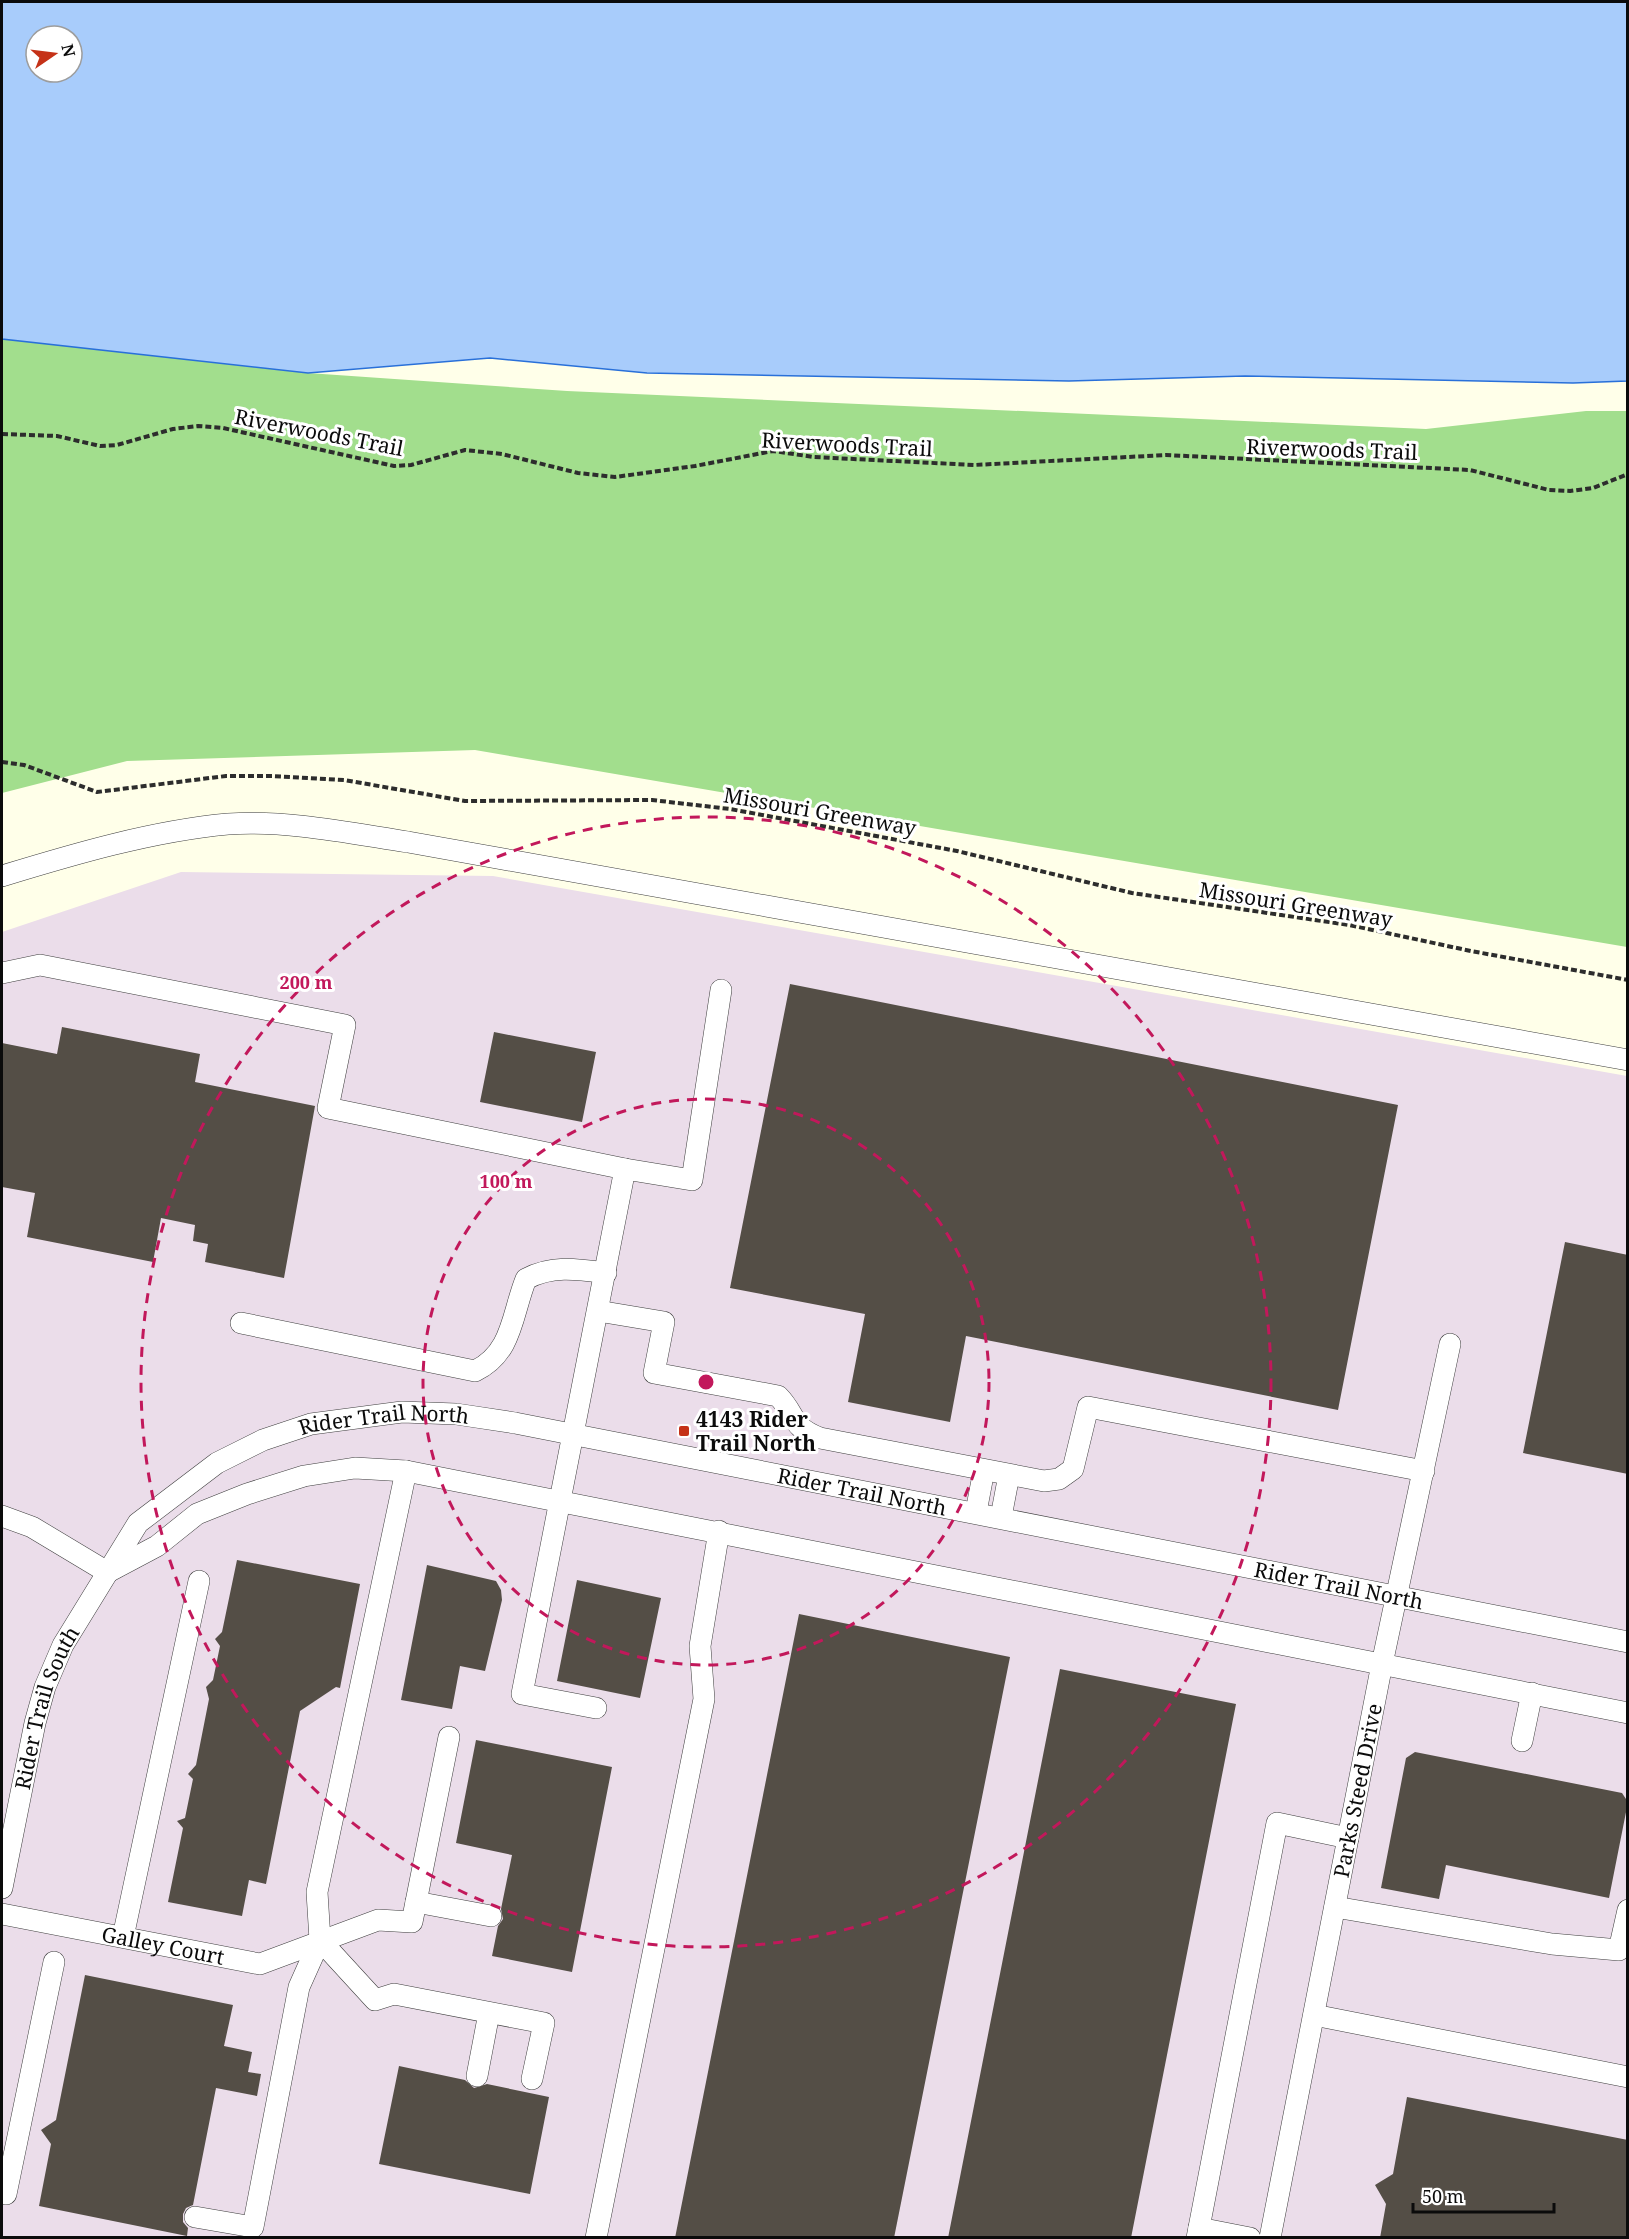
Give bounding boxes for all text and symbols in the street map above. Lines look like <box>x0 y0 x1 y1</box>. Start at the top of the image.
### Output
north arrow <box>24 24 84 84</box>
text: N <box>56 42 81 60</box>
street label: Riverwoods Trail <box>232 402 406 462</box>
street label: Riverwoods Trail <box>761 426 934 462</box>
street label: Riverwoods Trail <box>1246 432 1419 466</box>
street label: Missouri Greenway <box>721 780 919 842</box>
street label: Missouri Greenway <box>1197 875 1395 933</box>
text: 200 m <box>280 970 333 994</box>
text: 100 m <box>480 1169 533 1193</box>
centre of rings <box>696 1372 716 1392</box>
street label: Rider Trail North <box>295 1398 471 1441</box>
place label: 4143 Rider Trail North <box>696 1405 816 1457</box>
marker: 4143 Rider Trail North <box>677 1424 691 1438</box>
street label: Rider Trail North <box>775 1461 949 1522</box>
street label: Rider Trail North <box>1252 1555 1426 1615</box>
street label: Rider Trail South <box>8 1621 85 1792</box>
street label: Parks Steed Drive <box>1327 1701 1388 1880</box>
street label: Galley Court <box>99 1920 227 1971</box>
scale bar <box>1413 2176 1554 2214</box>
text: 50 m <box>1422 2184 1464 2208</box>

